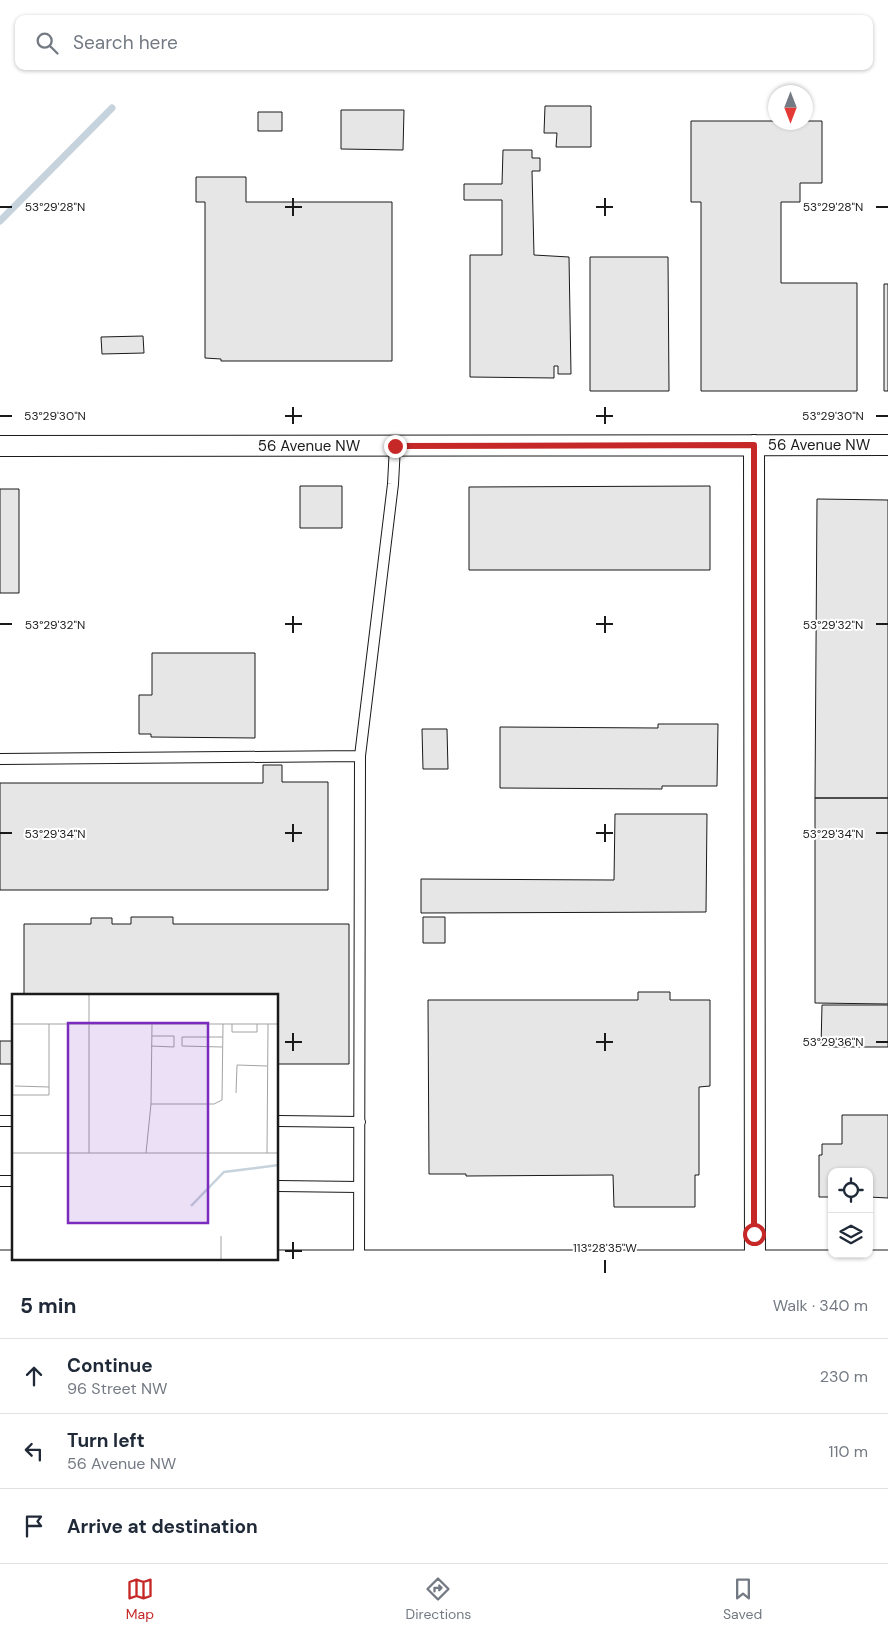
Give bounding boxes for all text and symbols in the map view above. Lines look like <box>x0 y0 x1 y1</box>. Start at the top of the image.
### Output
search box <box>15 15 873 70</box>
icon: search <box>33 29 61 57</box>
text: Search here <box>73 30 178 55</box>
north arrow <box>768 85 813 130</box>
text: 53°29'28"N <box>25 199 85 215</box>
text: 53°29'28"N <box>803 199 863 215</box>
text: 53°29'30"N <box>24 408 86 424</box>
text: 53°29'30"N <box>802 408 864 424</box>
route end <box>384 435 407 458</box>
street label: 56 Avenue NW <box>768 435 871 455</box>
street label: 56 Avenue NW <box>258 436 361 456</box>
text: 53°29'32"N <box>25 617 85 633</box>
text: 53°29'32"N <box>803 617 863 633</box>
text: 53°29'34"N <box>25 826 85 842</box>
text: 53°29'34"N <box>803 826 863 842</box>
inset map <box>12 994 279 1260</box>
text: 53°29'36"N <box>802 1034 864 1050</box>
map controls <box>828 1168 873 1258</box>
button: locate <box>828 1168 873 1213</box>
button: layers <box>828 1213 873 1258</box>
route start <box>743 1223 766 1246</box>
text: 113°28'35"W <box>573 1240 637 1256</box>
text: 5 min <box>20 1292 76 1320</box>
text: Walk · 340 m <box>773 1295 868 1316</box>
text: Continue <box>67 1353 153 1378</box>
icon: ahead <box>20 1362 48 1390</box>
text: 230 m <box>820 1366 868 1387</box>
text: 96 Street NW <box>67 1378 168 1399</box>
text: Turn left <box>67 1428 145 1453</box>
icon: left <box>20 1437 48 1465</box>
text: 110 m <box>829 1441 868 1462</box>
text: 56 Avenue NW <box>67 1453 176 1474</box>
icon: arrive <box>20 1512 48 1540</box>
text: Arrive at destination <box>67 1514 258 1539</box>
tab: Map <box>126 1575 154 1623</box>
tab: Directions <box>406 1575 471 1623</box>
tab: Saved <box>723 1575 762 1623</box>

